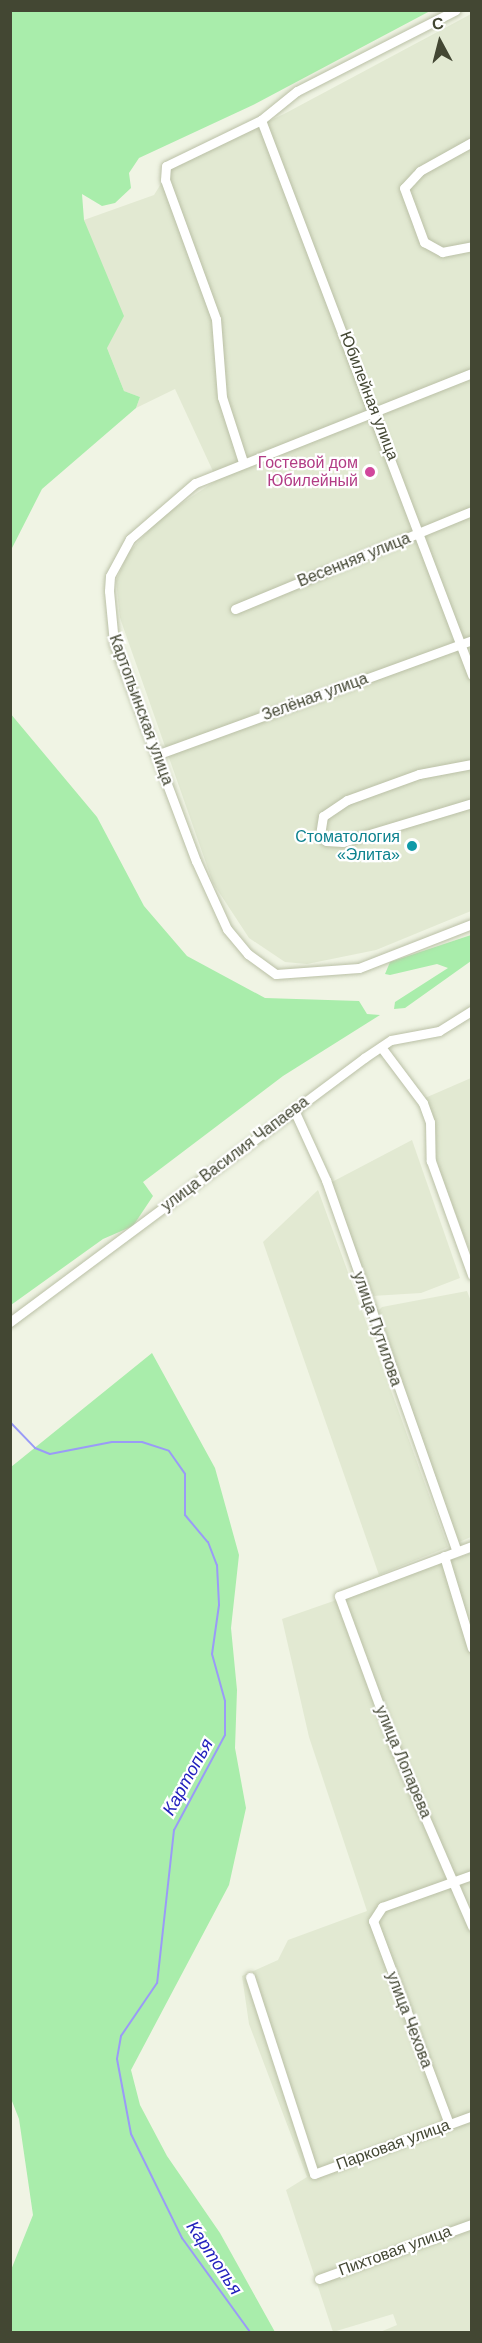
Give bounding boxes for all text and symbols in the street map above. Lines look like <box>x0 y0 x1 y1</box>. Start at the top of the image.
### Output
north arrow <box>410 12 470 72</box>
text: С <box>431 14 445 33</box>
street label: Юбилейная улица <box>336 329 402 463</box>
place label: Гостевой дом Юбилейный <box>258 453 358 491</box>
marker: Гостевой дом Юбилейный <box>363 465 377 479</box>
street label: Весенняя улица <box>295 529 413 591</box>
street label: Картопьинская улица <box>105 632 177 788</box>
street label: Зелёная улица <box>260 669 370 725</box>
place label: Стоматология «Элита» <box>295 827 400 865</box>
marker: Стоматология «Элита» <box>405 839 419 853</box>
street label: улица Василия Чапаева <box>158 1092 312 1216</box>
street label: улица Путилова <box>348 1269 406 1389</box>
street label: улица Лопарева <box>371 1703 435 1821</box>
water label: Картопья <box>158 1735 218 1819</box>
street label: улица Чехова <box>382 1969 436 2071</box>
street label: Парковая улица <box>333 2116 453 2174</box>
water label: Картопья <box>181 2217 247 2299</box>
street label: Пихтовая улица <box>336 2222 454 2280</box>

